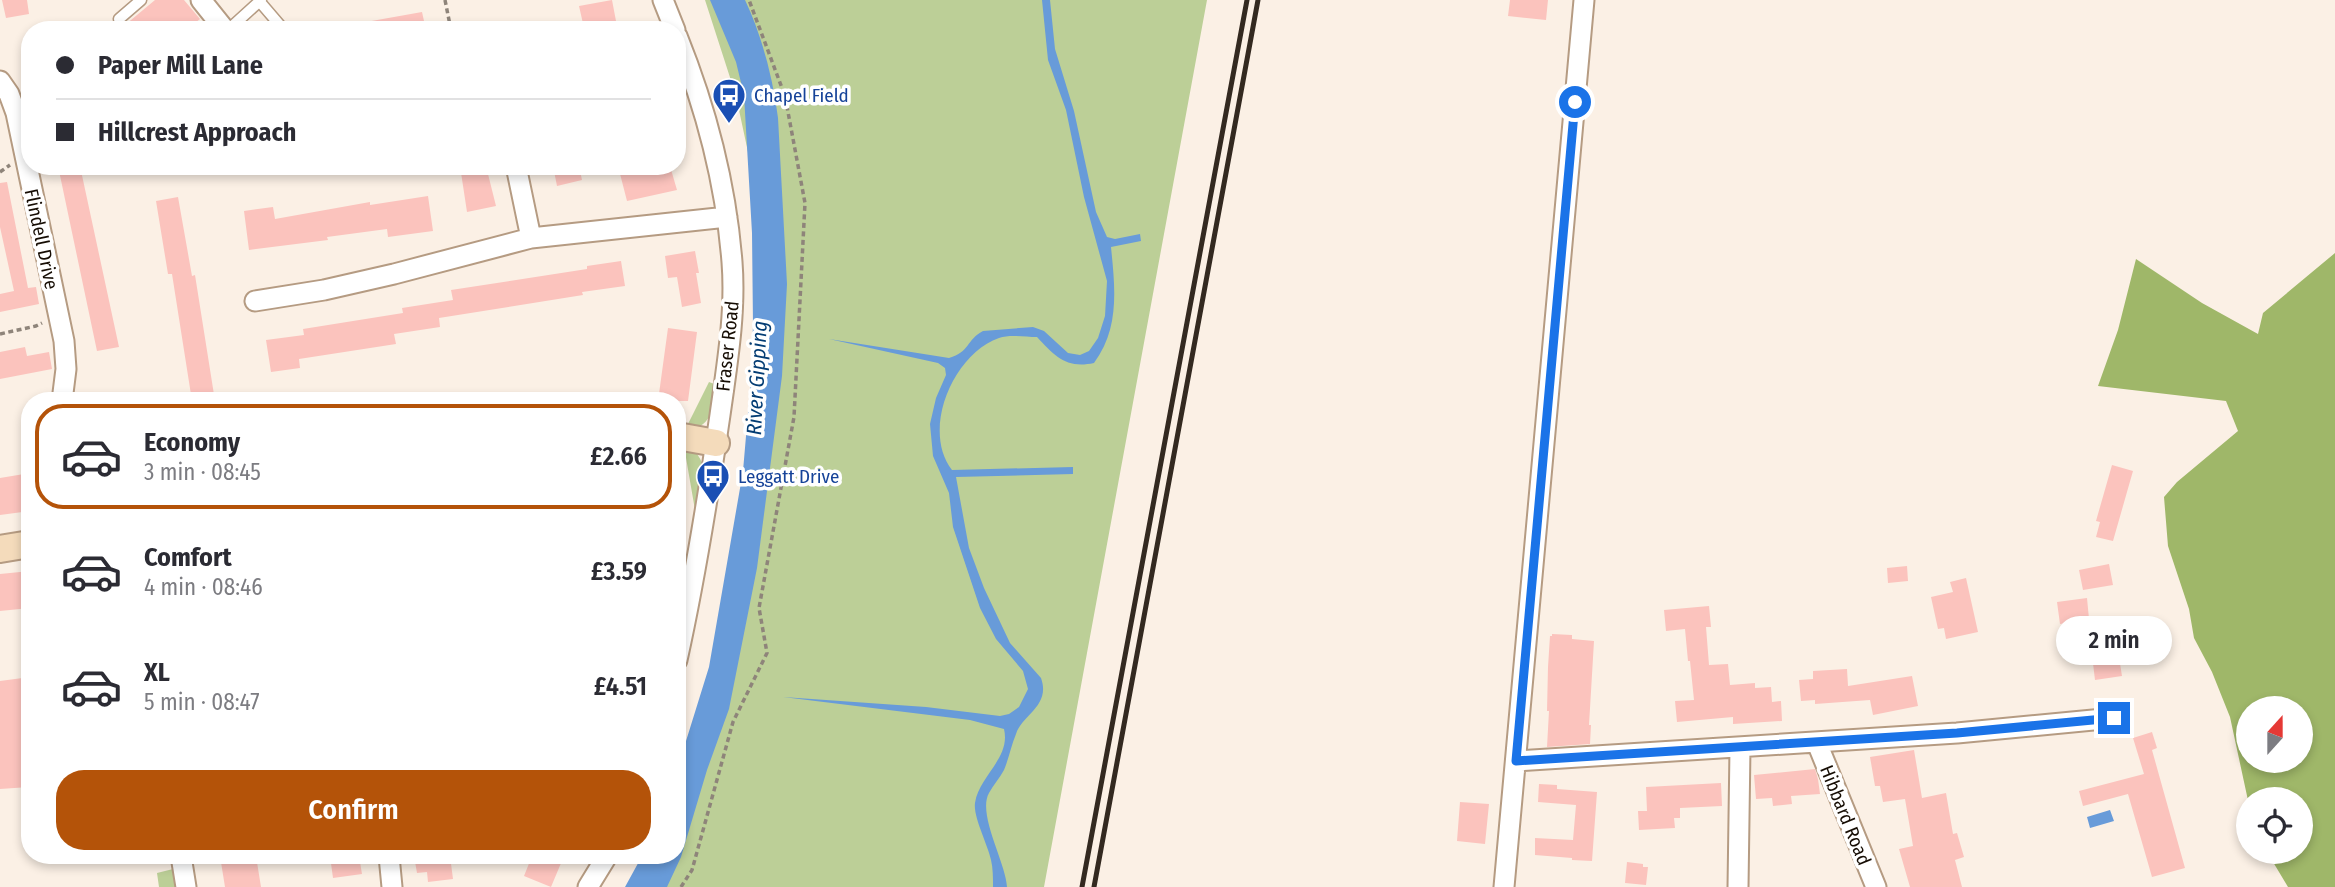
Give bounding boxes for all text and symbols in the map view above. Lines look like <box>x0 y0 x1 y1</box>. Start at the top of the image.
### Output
text: Paper Mill Lane <box>98 50 263 81</box>
bus stop icon: Chapel Field <box>710 76 748 125</box>
place label: Chapel Field <box>754 84 849 107</box>
route start <box>1559 86 1591 118</box>
text: Hillcrest Approach <box>98 117 296 148</box>
street label: Flindell Drive <box>20 187 63 292</box>
street label: Fraser Road <box>711 300 744 392</box>
water label: River Gipping <box>741 320 773 436</box>
icon: car <box>60 425 123 488</box>
text: Economy <box>144 427 240 458</box>
text: £2.66 <box>590 441 647 472</box>
bus stop icon: Leggatt Drive <box>694 457 732 506</box>
text: 3 min · 08:45 <box>144 458 261 486</box>
place label: Leggatt Drive <box>738 465 839 488</box>
icon: car <box>60 540 123 603</box>
text: Comfort <box>144 542 232 573</box>
text: £3.59 <box>591 556 647 587</box>
text: 4 min · 08:46 <box>144 573 263 601</box>
callout: 2 min <box>2056 616 2172 666</box>
text: 2 min <box>2088 626 2140 654</box>
icon: car <box>60 655 123 718</box>
text: XL <box>144 657 170 688</box>
text: £4.51 <box>594 671 647 702</box>
text: 5 min · 08:47 <box>144 688 260 716</box>
north arrow <box>2236 696 2314 774</box>
map controls <box>2236 696 2313 864</box>
route end <box>2098 702 2130 734</box>
street label: Hibbard Road <box>1815 762 1876 869</box>
button: Confirm <box>56 770 651 850</box>
button: locate <box>2236 787 2313 864</box>

